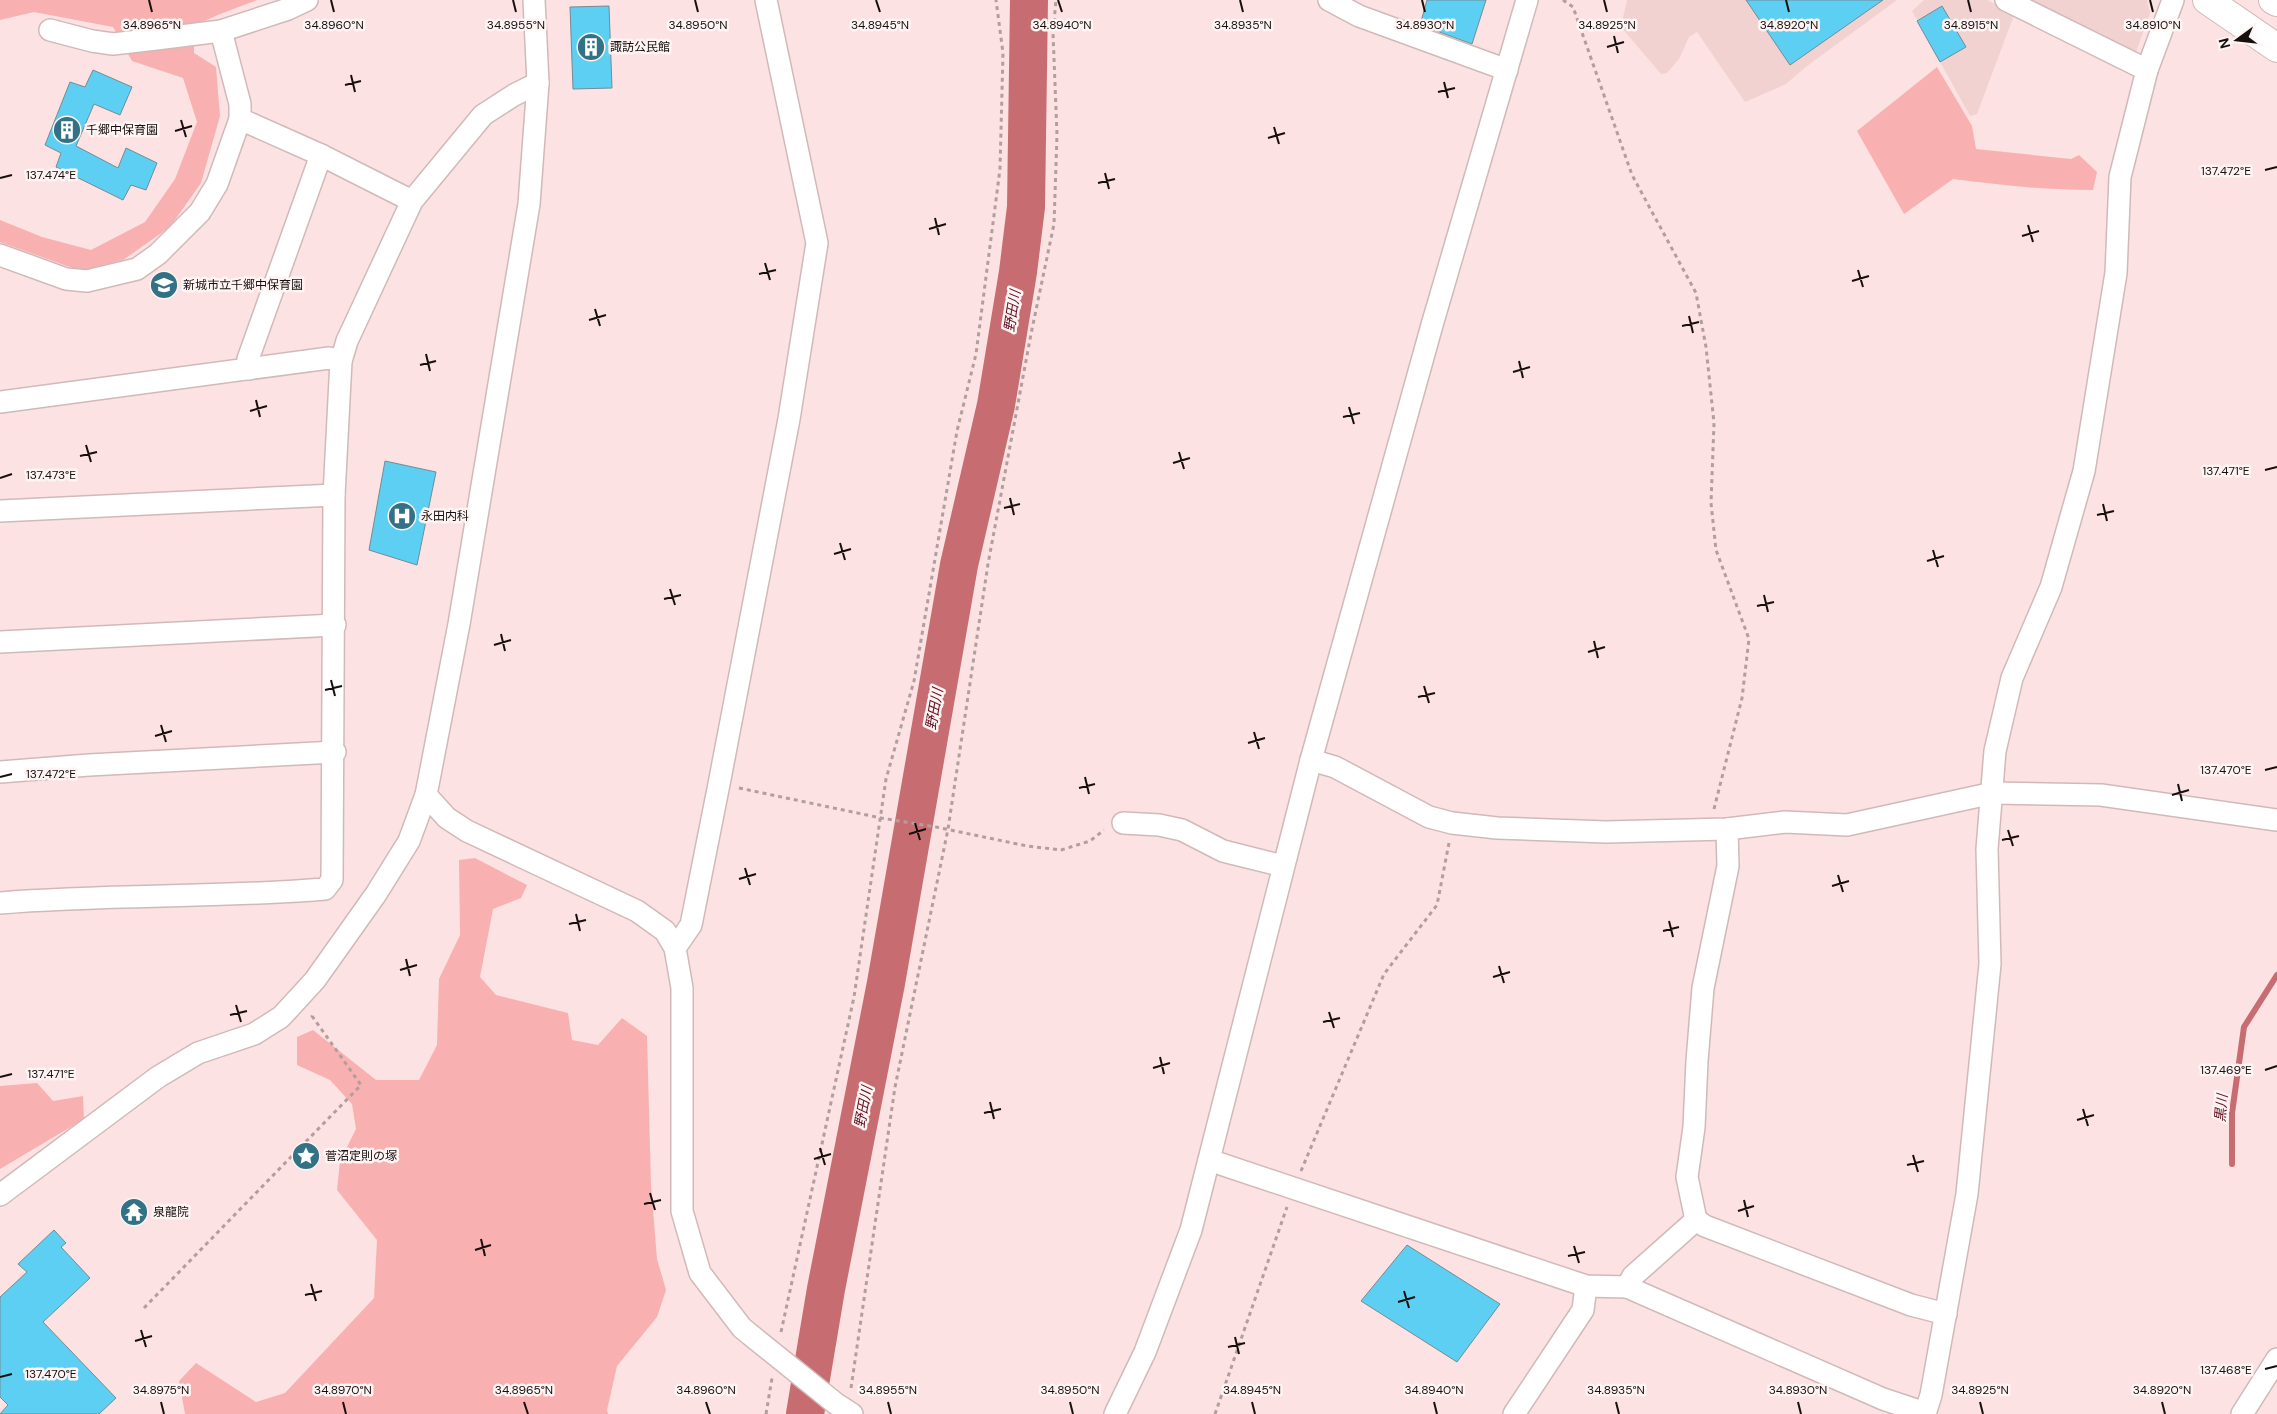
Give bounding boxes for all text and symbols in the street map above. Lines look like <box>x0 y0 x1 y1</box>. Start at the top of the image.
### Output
north arrow <box>2212 15 2262 65</box>
text: 34.8965°N <box>123 17 181 33</box>
text: 34.8960°N <box>304 17 364 33</box>
text: 34.8955°N <box>487 17 545 33</box>
text: 34.8950°N <box>668 17 728 33</box>
text: 34.8945°N <box>851 17 909 33</box>
text: 34.8940°N <box>1032 17 1092 33</box>
text: 34.8935°N <box>1214 17 1272 33</box>
text: 34.8930°N <box>1396 17 1454 33</box>
text: 34.8925°N <box>1578 17 1636 33</box>
text: 34.8920°N <box>1760 17 1818 33</box>
text: 34.8915°N <box>1944 17 1998 33</box>
text: 34.8910°N <box>2125 17 2181 33</box>
building icon: 諏訪公民館 <box>576 32 606 62</box>
text: N <box>2214 36 2234 51</box>
place label: 諏訪公民館 <box>610 39 670 55</box>
building icon: 千郷中保育園 <box>52 115 82 145</box>
place label: 千郷中保育園 <box>86 122 158 138</box>
text: 137.472°E <box>2201 163 2251 179</box>
text: 137.474°E <box>26 167 76 183</box>
school or university icon: 新城市立千郷中保育園 <box>149 270 179 300</box>
place label: 新城市立千郷中保育園 <box>183 277 303 293</box>
water label: 野田川 <box>1000 287 1024 333</box>
text: 137.471°E <box>2202 463 2250 479</box>
text: 137.473°E <box>26 467 76 483</box>
hospital icon: 永田内科 <box>387 501 417 531</box>
place label: 永田内科 <box>421 508 469 524</box>
water label: 野田川 <box>921 685 947 731</box>
text: 137.470°E <box>2200 762 2252 778</box>
text: 137.472°E <box>26 766 76 782</box>
text: 137.469°E <box>2200 1062 2252 1078</box>
text: 137.471°E <box>27 1066 75 1082</box>
water label: 野田川 <box>850 1083 876 1129</box>
water label: 黒川 <box>2211 1091 2231 1123</box>
place icon: 菅沼定則の塚 <box>291 1141 321 1171</box>
place label: 菅沼定則の塚 <box>325 1148 397 1164</box>
temple icon: 泉龍院 <box>119 1197 149 1227</box>
place label: 泉龍院 <box>153 1204 189 1220</box>
text: 137.468°E <box>2200 1362 2252 1378</box>
text: 137.470°E <box>25 1366 77 1382</box>
text: 34.8975°N <box>133 1382 189 1398</box>
text: 34.8970°N <box>314 1382 372 1398</box>
text: 34.8965°N <box>495 1382 553 1398</box>
text: 34.8960°N <box>676 1382 736 1398</box>
text: 34.8955°N <box>859 1382 917 1398</box>
text: 34.8950°N <box>1040 1382 1100 1398</box>
text: 34.8945°N <box>1223 1382 1281 1398</box>
text: 34.8940°N <box>1404 1382 1464 1398</box>
text: 34.8935°N <box>1587 1382 1645 1398</box>
text: 34.8930°N <box>1769 1382 1827 1398</box>
text: 34.8925°N <box>1951 1382 2009 1398</box>
text: 34.8920°N <box>2133 1382 2191 1398</box>

